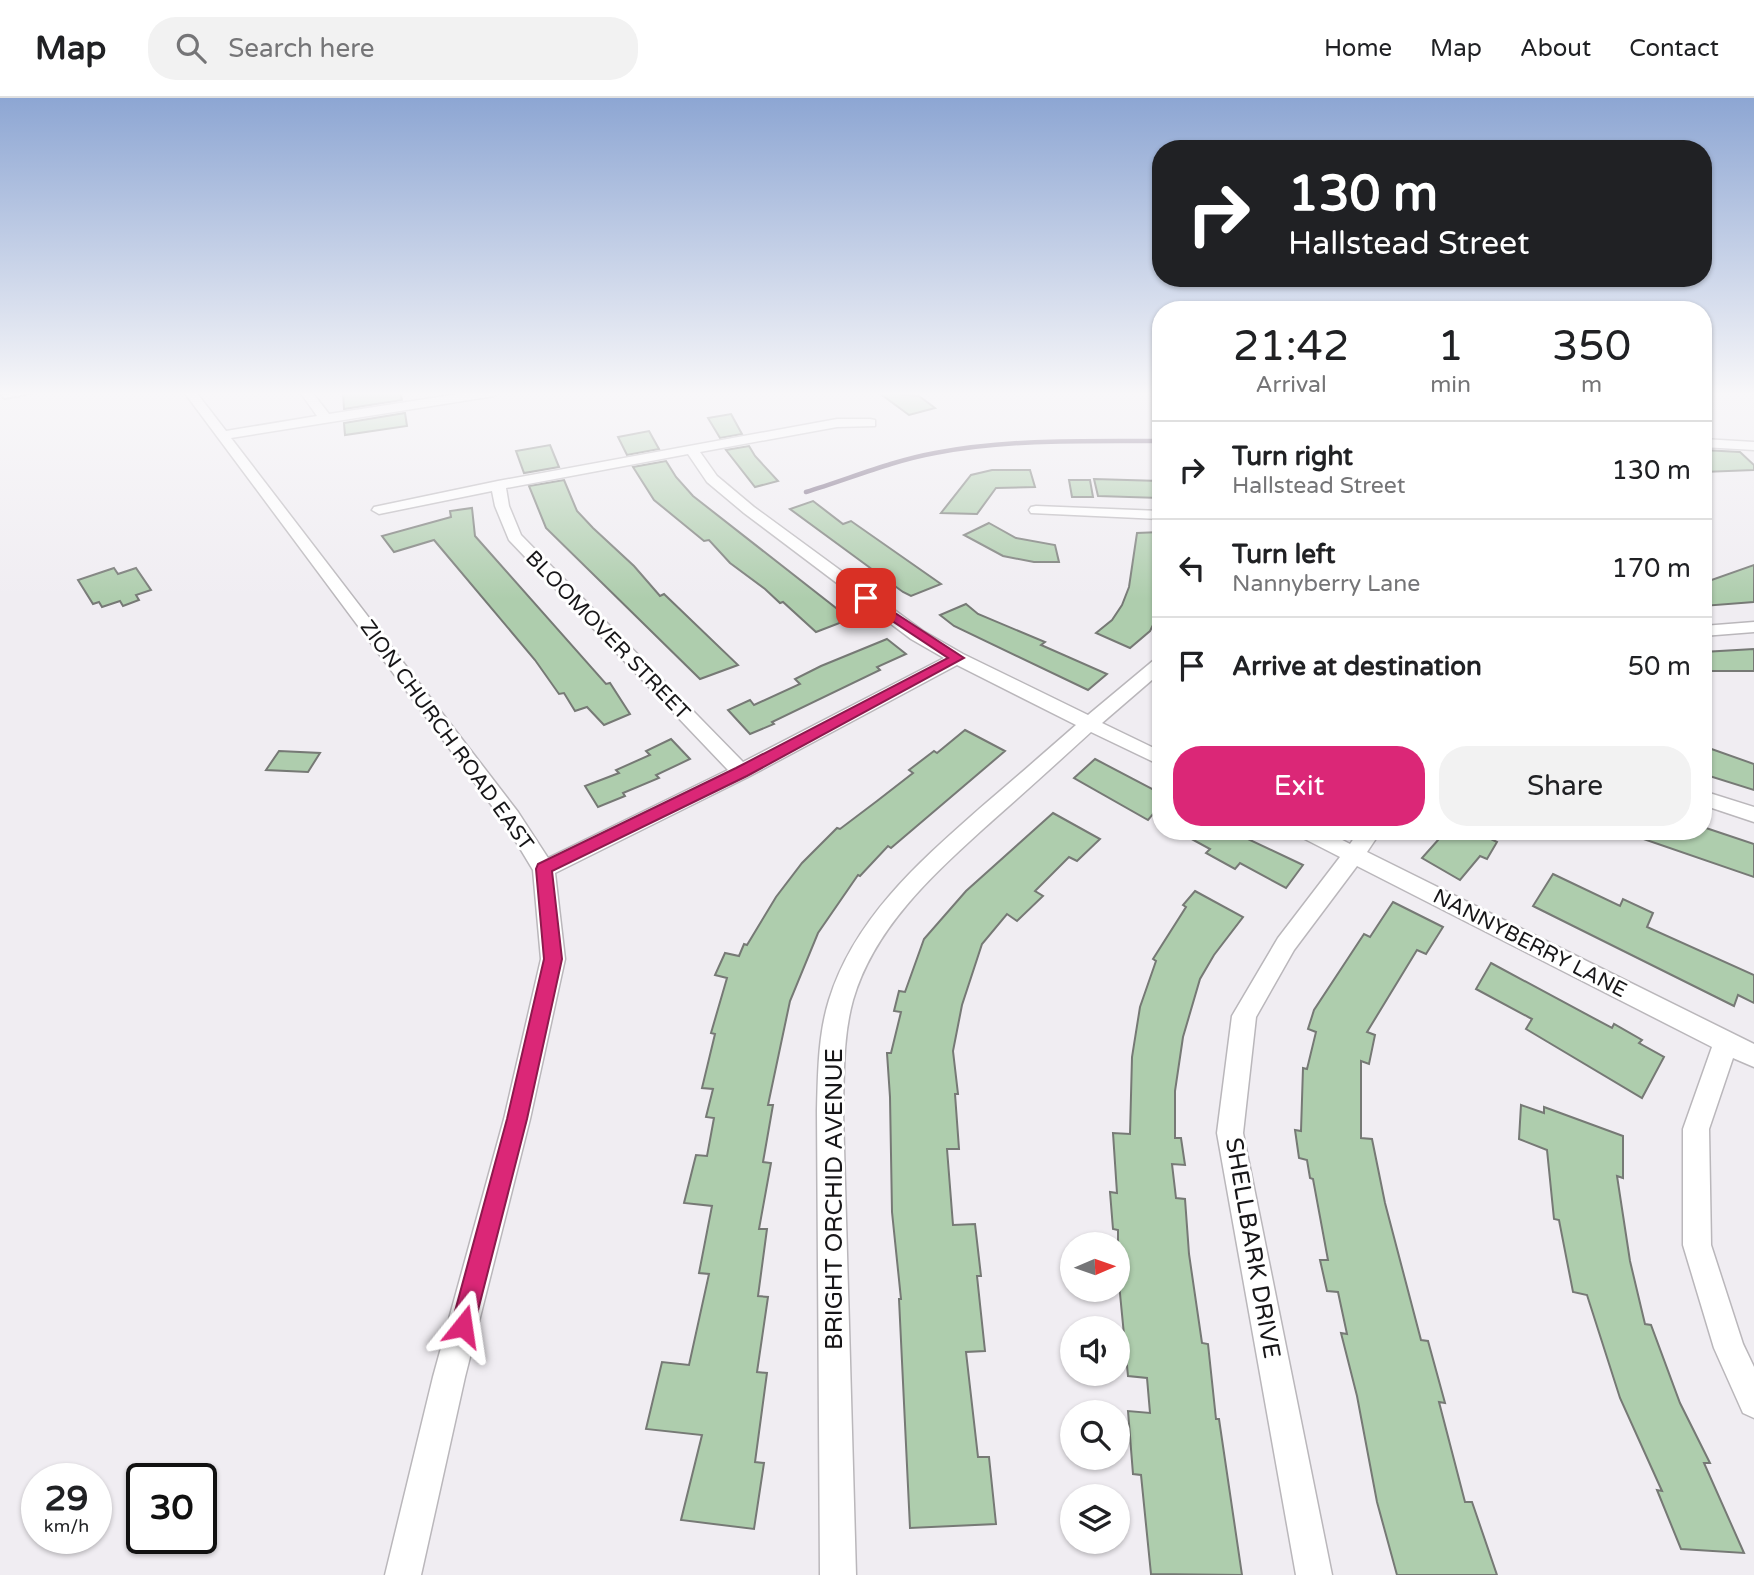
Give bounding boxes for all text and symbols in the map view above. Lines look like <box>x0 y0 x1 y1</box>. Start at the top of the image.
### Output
search box <box>148 17 638 80</box>
text: Map <box>35 29 106 68</box>
icon: search <box>172 29 210 67</box>
text: Search here <box>228 33 374 64</box>
text: Home <box>1324 34 1392 63</box>
text: Map <box>1430 34 1482 63</box>
text: About <box>1520 34 1591 63</box>
text: Contact <box>1629 34 1719 63</box>
text: 130 m <box>1288 165 1438 224</box>
icon: right <box>1173 168 1264 259</box>
text: Hallstead Street <box>1288 225 1529 263</box>
text: 21:42 <box>1233 321 1349 372</box>
text: 1 <box>1437 321 1464 372</box>
text: 350 <box>1552 321 1631 372</box>
text: Arrival <box>1256 371 1327 399</box>
text: min <box>1430 371 1471 399</box>
text: m <box>1581 371 1602 399</box>
text: Turn right <box>1232 441 1353 472</box>
icon: right <box>1173 451 1211 489</box>
text: 130 m <box>1611 455 1691 486</box>
text: Hallstead Street <box>1232 472 1406 500</box>
text: Turn left <box>1232 539 1335 570</box>
street label: BLOOMOVER STREET <box>520 545 695 725</box>
icon: left <box>1173 549 1211 587</box>
text: 170 m <box>1611 553 1691 584</box>
pin <box>836 568 896 628</box>
text: Nannyberry Lane <box>1232 570 1420 598</box>
icon: arrive <box>847 579 885 617</box>
street label: ZION CHURCH ROAD EAST <box>355 615 539 855</box>
icon: arrive <box>1173 647 1211 685</box>
text: Arrive at destination <box>1232 651 1482 682</box>
text: 50 m <box>1628 651 1691 682</box>
button: Exit <box>1173 746 1425 826</box>
button: Share <box>1439 746 1691 826</box>
street label: NANNYBERRY LANE <box>1429 884 1631 1003</box>
street label: BRIGHT ORCHID AVENUE <box>820 1048 849 1350</box>
street label: SHELLBARK DRIVE <box>1219 1135 1286 1361</box>
north arrow <box>1060 1232 1130 1302</box>
map controls <box>1060 1232 1130 1554</box>
position arrow <box>426 1289 500 1363</box>
button: sound <box>1060 1316 1130 1386</box>
button: search <box>1060 1400 1130 1470</box>
speed limit sign: 30 <box>126 1463 217 1554</box>
text: 29 <box>45 1478 88 1520</box>
button: layers <box>1060 1484 1130 1554</box>
text: km/h <box>44 1515 89 1537</box>

